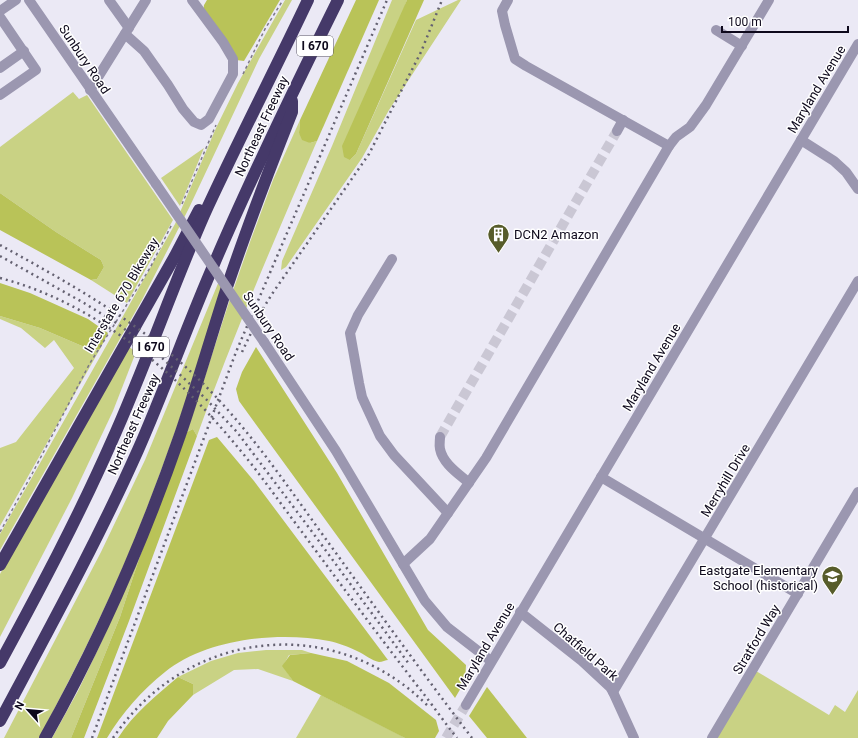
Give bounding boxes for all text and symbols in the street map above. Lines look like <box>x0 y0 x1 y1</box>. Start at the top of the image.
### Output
scale bar <box>722 8 848 34</box>
text: 100 m <box>728 15 762 29</box>
street label: Sunbury Road <box>56 22 113 97</box>
road number: I 670 <box>297 36 333 56</box>
street label: Maryland Avenue <box>784 43 849 136</box>
street label: Northeast Freeway <box>232 74 291 179</box>
building icon: DCN2 Amazon <box>485 221 511 254</box>
place label: DCN2 Amazon <box>514 227 599 242</box>
street label: Interstate 670 Bikeway <box>81 235 162 355</box>
street label: Sunbury Road <box>240 289 297 364</box>
street label: Maryland Avenue <box>619 321 684 414</box>
road number: I 670 <box>133 337 169 357</box>
street label: Northeast Freeway <box>104 371 162 477</box>
street label: Merryhill Drive <box>698 441 753 519</box>
place label: Eastgate Elementary School (historical) <box>699 563 818 593</box>
school or university icon: Eastgate Elementary School (historical) <box>820 564 846 597</box>
street label: Maryland Avenue <box>453 600 518 693</box>
street label: Stratford Way <box>730 602 783 677</box>
street label: Chatfield Park <box>550 619 621 684</box>
north arrow <box>8 690 48 730</box>
text: N <box>12 699 27 712</box>

